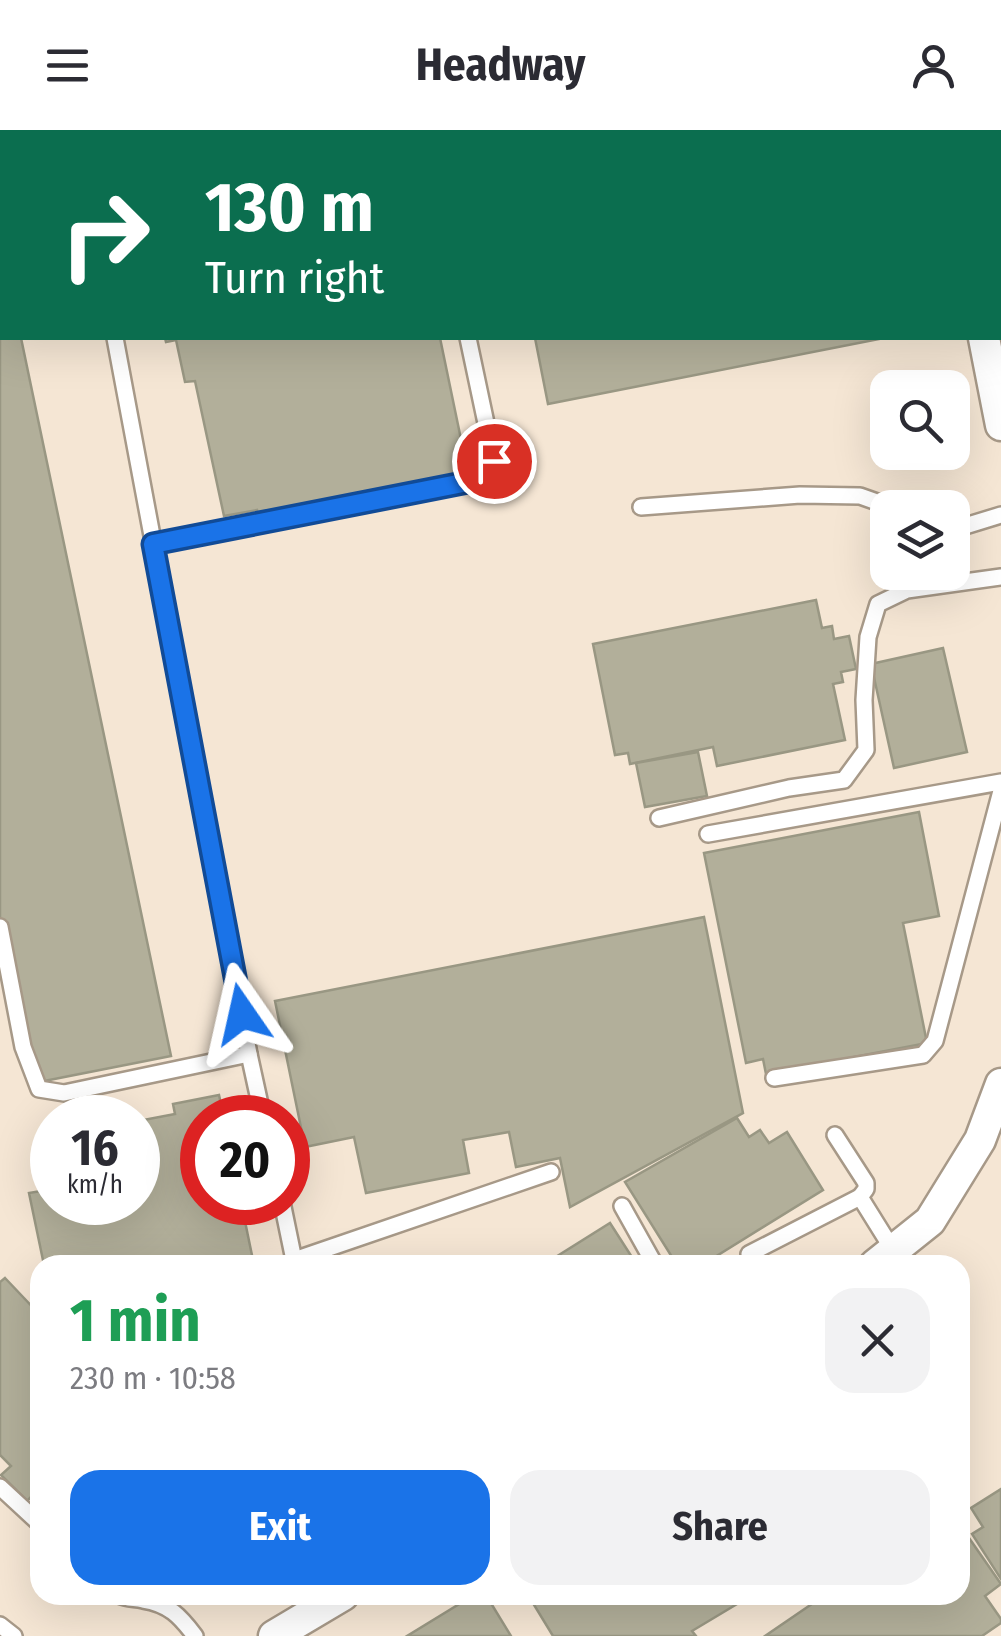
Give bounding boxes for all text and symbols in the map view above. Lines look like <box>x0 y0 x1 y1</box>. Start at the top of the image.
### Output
icon: menu <box>40 38 95 93</box>
text: Headway <box>416 38 585 92</box>
icon: person <box>906 38 961 93</box>
text: 130 m <box>205 166 374 250</box>
icon: right <box>40 170 170 300</box>
text: Turn right <box>205 251 384 305</box>
map controls <box>870 370 970 590</box>
button: search <box>870 370 970 470</box>
pin <box>452 419 537 504</box>
icon: arrive <box>467 434 522 489</box>
button: layers <box>870 490 970 590</box>
position arrow <box>190 962 294 1066</box>
speed limit sign: 20 <box>180 1095 310 1225</box>
text: 16 <box>71 1118 119 1178</box>
text: km/h <box>67 1170 123 1200</box>
text: 1 min <box>70 1285 201 1357</box>
button: close <box>825 1288 930 1393</box>
text: 230 m · 10:58 <box>70 1359 236 1397</box>
button: Exit <box>70 1470 490 1585</box>
button: Share <box>510 1470 930 1585</box>

